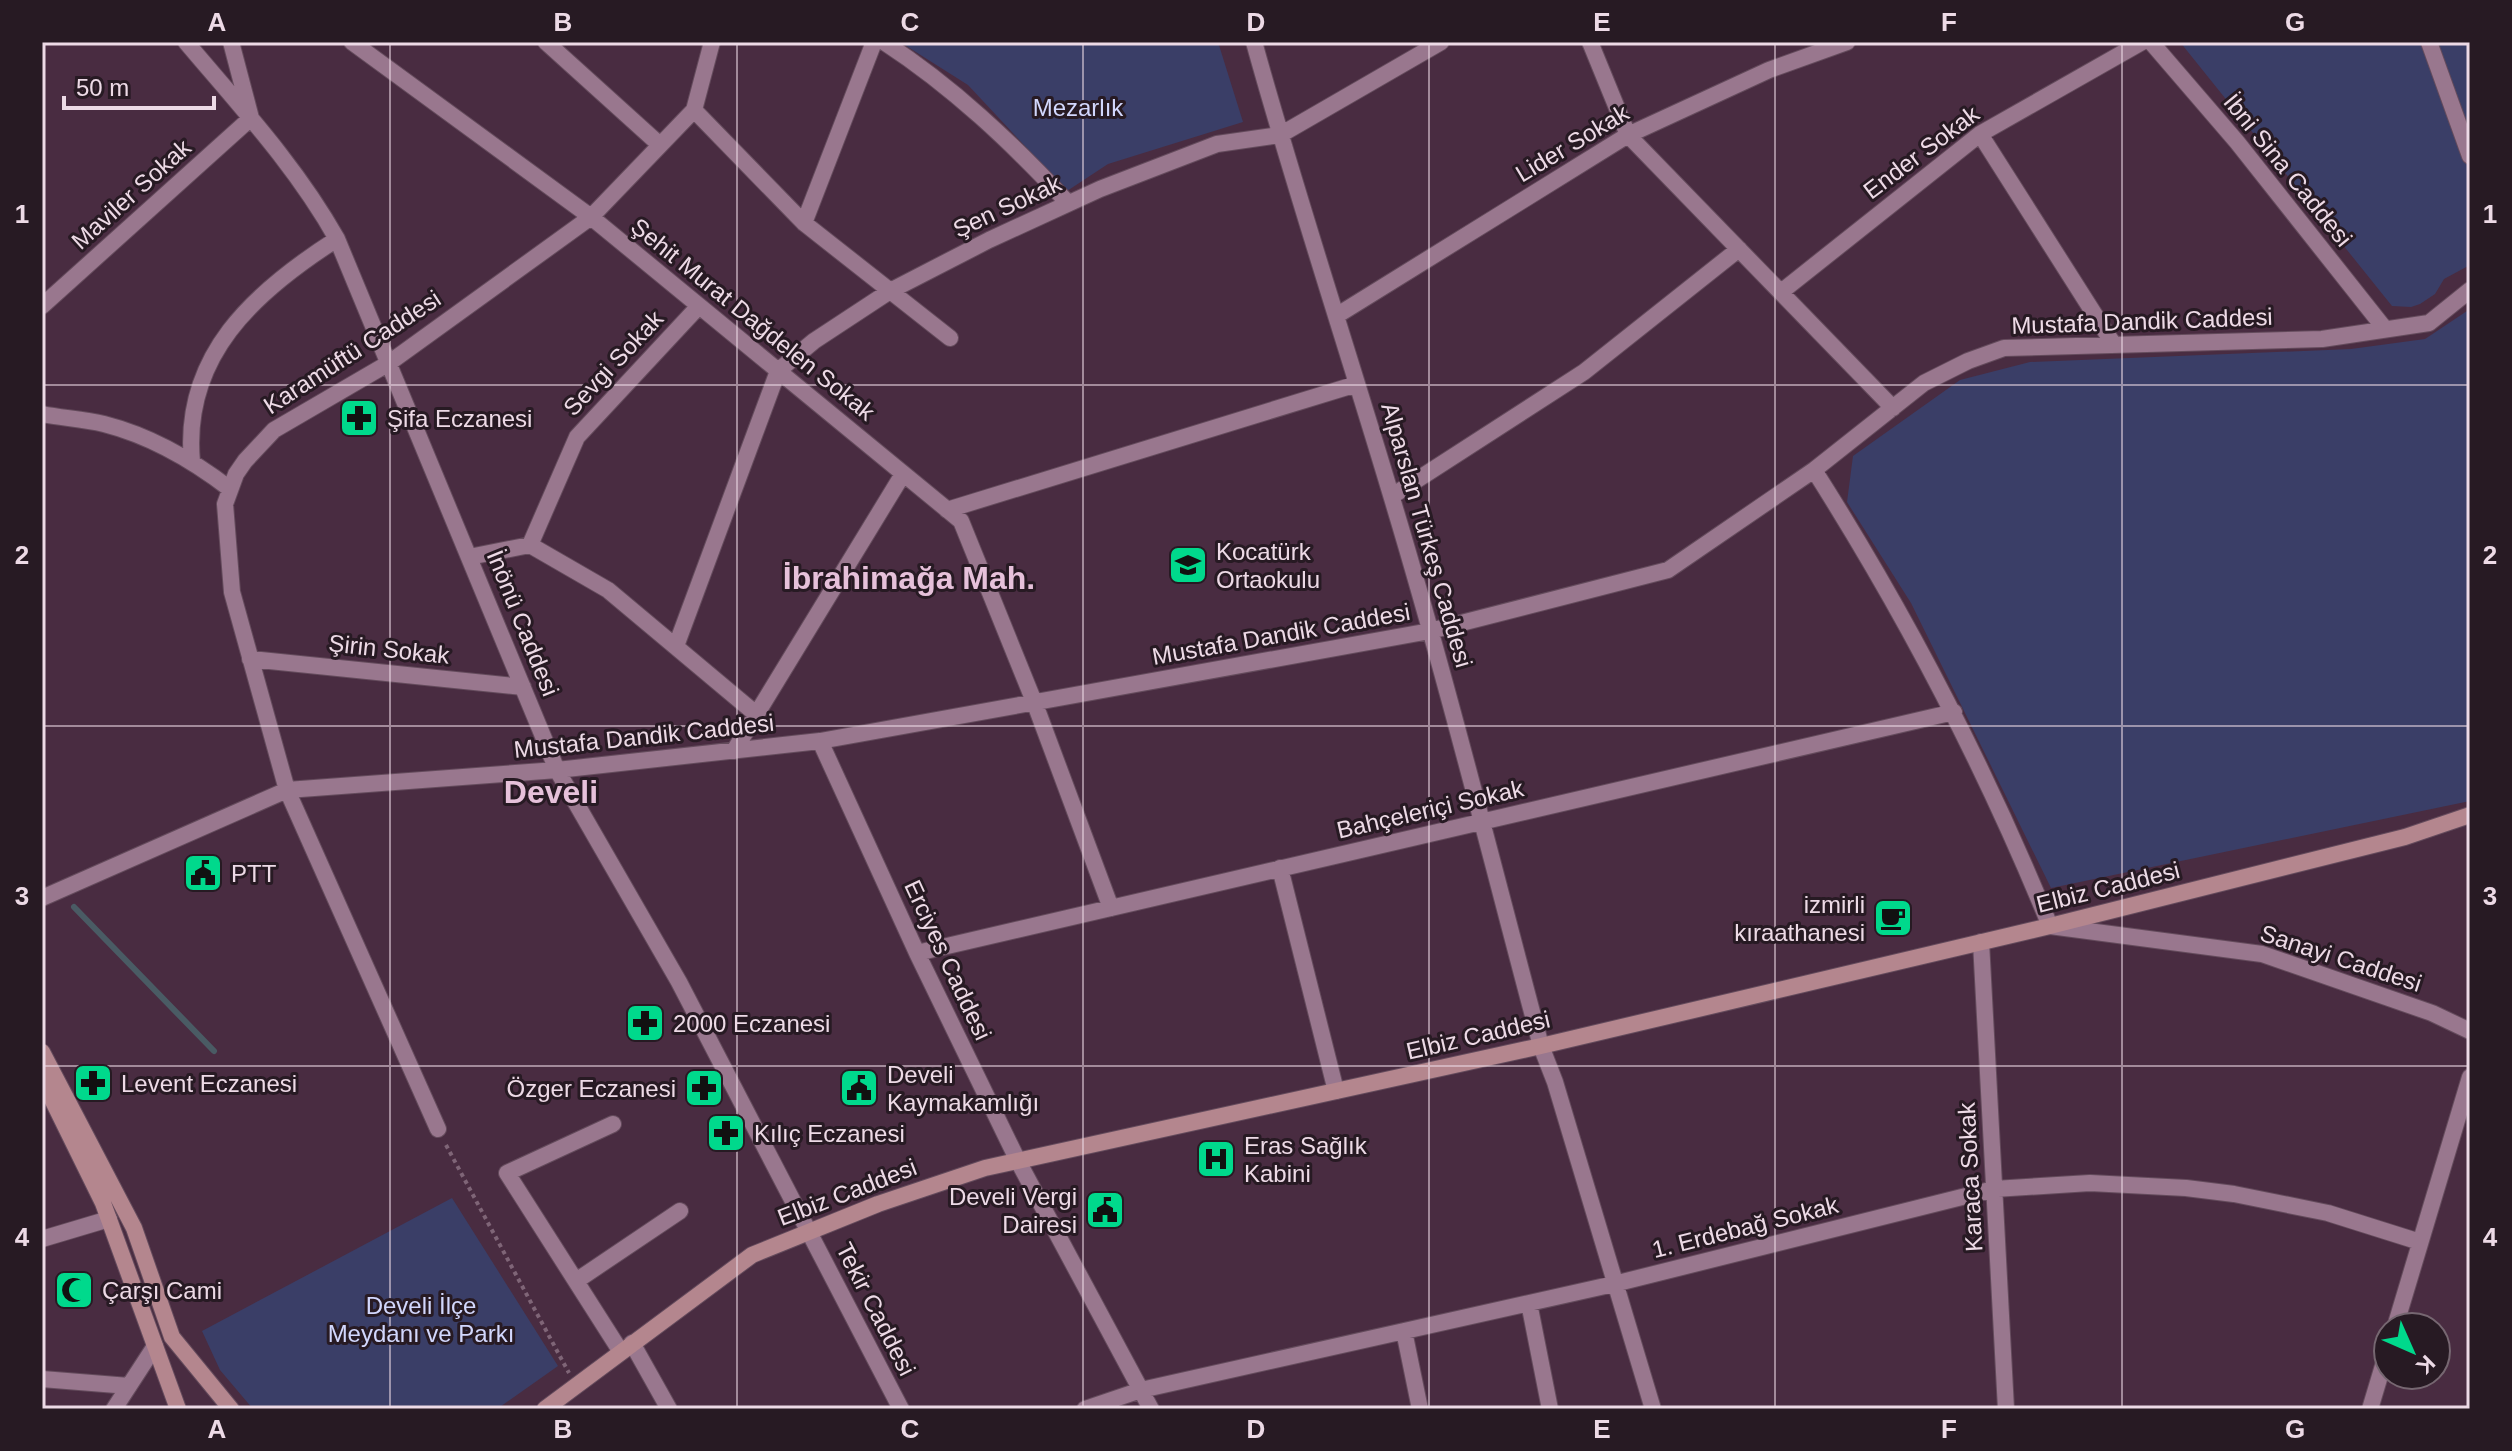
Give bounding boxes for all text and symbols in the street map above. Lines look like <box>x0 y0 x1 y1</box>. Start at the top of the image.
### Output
text: A <box>208 7 227 37</box>
text: B <box>554 7 572 37</box>
text: C <box>901 7 920 37</box>
text: D <box>1247 7 1265 37</box>
text: E <box>1593 7 1611 37</box>
text: F <box>1941 7 1957 37</box>
text: G <box>2285 7 2305 37</box>
scale bar <box>64 60 214 110</box>
text: 50 m <box>76 74 129 101</box>
street label: İbni Sina Caddesi <box>2218 88 2358 252</box>
park label: Mezarlık <box>1033 94 1124 121</box>
street label: Lider Sokak <box>1511 98 1634 187</box>
street label: Ender Sokak <box>1858 99 1985 204</box>
street label: Maviler Sokak <box>66 133 197 254</box>
street label: Şen Sokak <box>949 169 1066 243</box>
text: 1 <box>15 199 29 229</box>
text: 1 <box>2483 199 2497 229</box>
street label: Şehit Murat Dağdelen Sokak <box>626 212 881 426</box>
street label: Karamüftü Caddesi <box>258 285 446 419</box>
street label: Mustafa Dandik Caddesi <box>2011 303 2273 339</box>
street label: Sevgi Sokak <box>558 304 669 421</box>
pharmacy icon: Şifa Eczanesi <box>338 397 380 439</box>
street label: Alparslan Türkeş Caddesi <box>1376 399 1478 671</box>
place label: Şifa Eczanesi <box>387 405 532 432</box>
place label: Kocatürk Ortaokulu <box>1216 538 1320 593</box>
text: 2 <box>15 540 29 570</box>
text: 2 <box>2483 540 2497 570</box>
school or university icon: Kocatürk Ortaokulu <box>1167 544 1209 586</box>
street label: İnönü Caddesi <box>481 546 565 700</box>
district label: İbrahimağa Mah. <box>783 560 1035 596</box>
street label: Mustafa Dandik Caddesi <box>1150 598 1412 670</box>
street label: Şirin Sokak <box>327 629 452 669</box>
street label: Mustafa Dandik Caddesi <box>513 709 775 763</box>
district label: Develi <box>504 774 598 810</box>
street label: Bahçeleriçi Sokak <box>1334 774 1527 844</box>
public building icon: PTT <box>182 852 224 894</box>
street label: Elbiz Caddesi <box>2034 856 2182 918</box>
place label: PTT <box>231 860 277 887</box>
street label: Erciyes Caddesi <box>899 876 997 1044</box>
text: 3 <box>15 881 29 911</box>
text: 3 <box>2483 881 2497 911</box>
place label: izmirli kıraathanesi <box>1734 891 1865 946</box>
cafe icon: izmirli kıraathanesi <box>1872 897 1914 939</box>
street label: Sanayi Caddesi <box>2257 919 2425 997</box>
pharmacy icon: 2000 Eczanesi <box>624 1002 666 1044</box>
street label: Elbiz Caddesi <box>1403 1005 1553 1065</box>
place label: 2000 Eczanesi <box>673 1010 830 1037</box>
place label: Develi Kaymakamlığı <box>887 1061 1039 1116</box>
pharmacy icon: Levent Eczanesi <box>72 1062 114 1104</box>
pharmacy icon: Özger Eczanesi <box>683 1067 725 1109</box>
public building icon: Develi Kaymakamlığı <box>838 1067 880 1109</box>
place label: Levent Eczanesi <box>121 1070 297 1097</box>
place label: Özger Eczanesi <box>507 1075 676 1102</box>
street label: Karaca Sokak <box>1953 1101 1987 1252</box>
pharmacy icon: Kılıç Eczanesi <box>705 1112 747 1154</box>
place label: Kılıç Eczanesi <box>754 1120 905 1147</box>
place label: Eras Sağlık Kabini <box>1244 1132 1368 1187</box>
hospital icon: Eras Sağlık Kabini <box>1195 1138 1237 1180</box>
street label: Elbiz Caddesi <box>774 1153 920 1231</box>
place label: Develi Vergi Dairesi <box>949 1183 1077 1238</box>
public building icon: Develi Vergi Dairesi <box>1084 1189 1126 1231</box>
street label: 1. Erdebağ Sokak <box>1649 1191 1842 1263</box>
text: 4 <box>15 1222 30 1252</box>
text: 4 <box>2483 1222 2498 1252</box>
street label: Tekir Caddesi <box>831 1238 921 1380</box>
mosque icon: Çarşı Cami <box>53 1269 95 1311</box>
place label: Çarşı Cami <box>102 1277 222 1304</box>
park label: Develi İlçe Meydanı ve Parkı <box>328 1292 514 1347</box>
north arrow <box>2372 1311 2452 1391</box>
text: K <box>2411 1350 2440 1379</box>
text: A <box>208 1414 227 1444</box>
text: B <box>554 1414 572 1444</box>
text: C <box>901 1414 920 1444</box>
text: D <box>1247 1414 1265 1444</box>
text: E <box>1593 1414 1611 1444</box>
text: F <box>1941 1414 1957 1444</box>
text: G <box>2285 1414 2305 1444</box>

